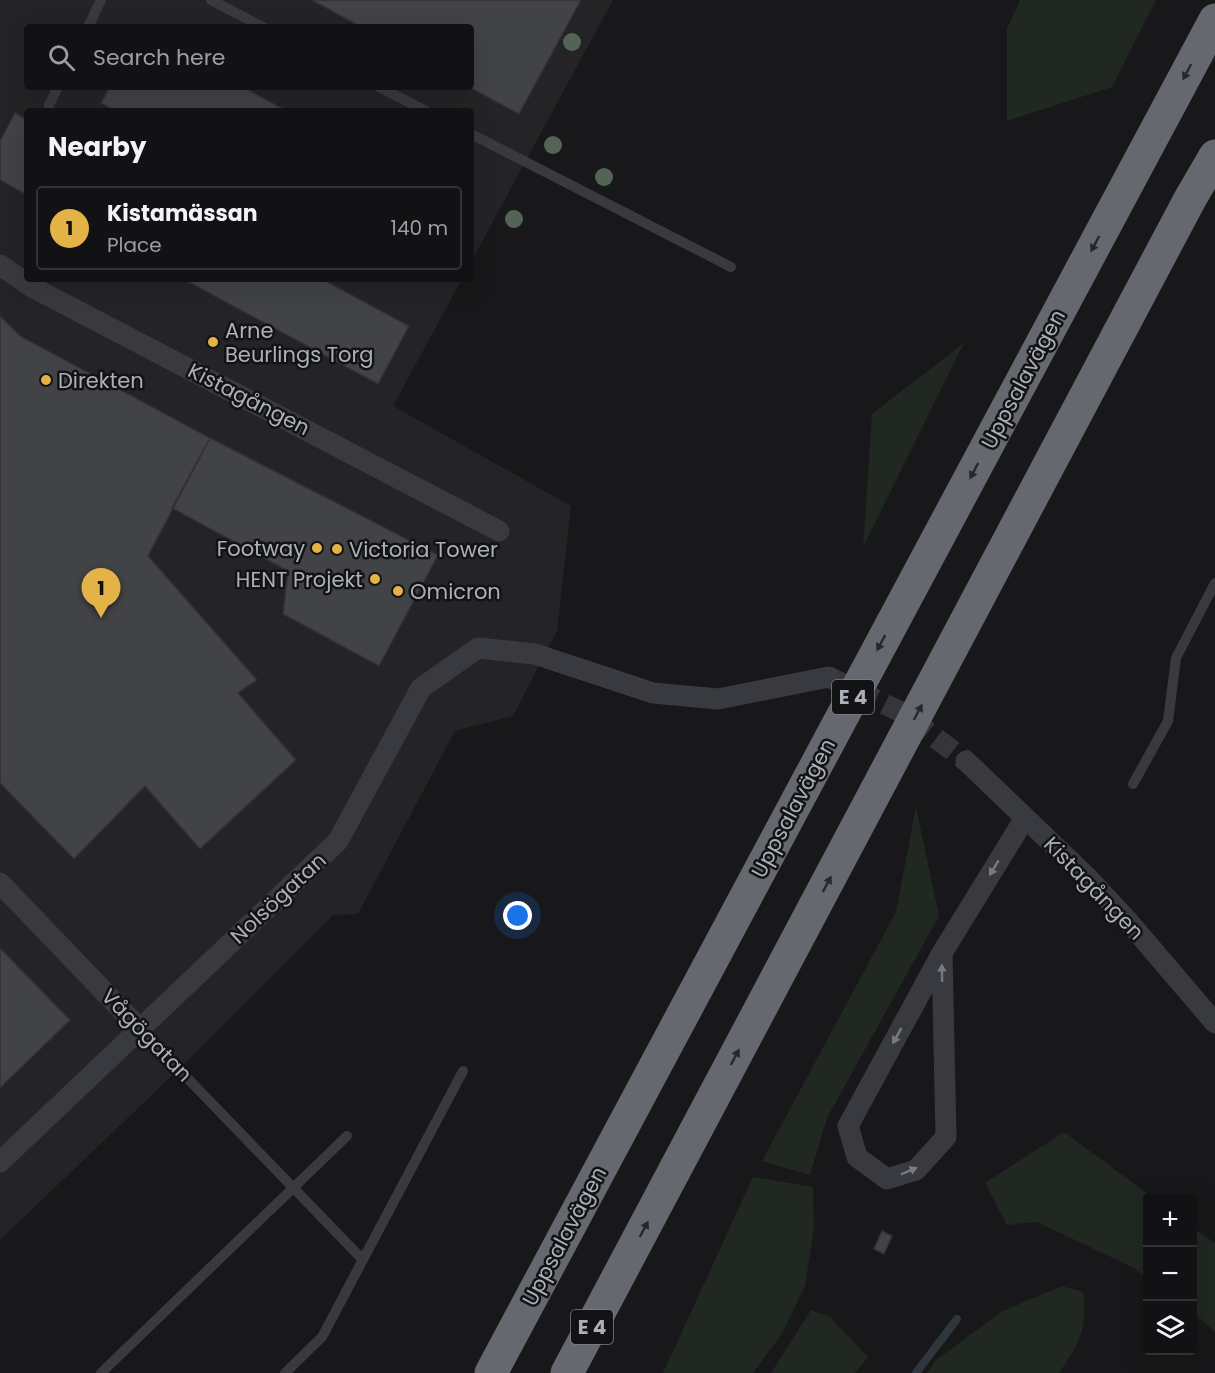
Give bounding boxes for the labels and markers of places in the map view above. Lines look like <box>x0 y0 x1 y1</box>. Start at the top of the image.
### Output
place label: Arne Beurlings Torg <box>225 316 374 369</box>
marker: Arne Beurlings Torg <box>206 335 220 349</box>
place label: Direkten <box>58 366 144 395</box>
marker: Direkten <box>39 373 53 387</box>
place label: Footway <box>217 534 305 563</box>
place label: Victoria Tower <box>349 535 498 564</box>
marker: Footway <box>310 541 324 555</box>
marker: Victoria Tower <box>330 542 344 556</box>
place label: HENT Projekt <box>236 565 363 594</box>
pin: 1 <box>82 568 120 618</box>
marker: HENT Projekt <box>368 572 382 586</box>
place label: Omicron <box>410 577 501 606</box>
marker: Omicron <box>391 584 405 598</box>

